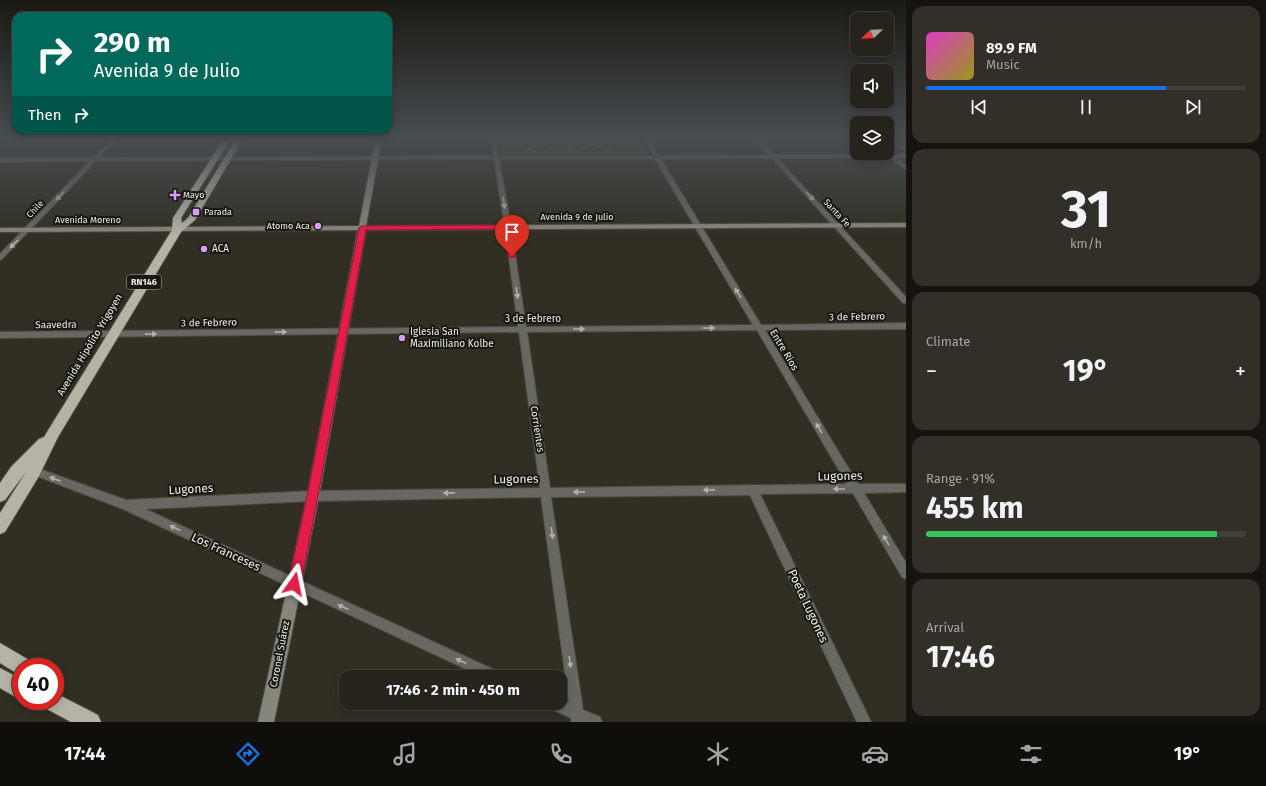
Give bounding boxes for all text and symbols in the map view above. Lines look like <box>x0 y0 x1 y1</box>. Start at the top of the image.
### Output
north arrow <box>850 12 894 56</box>
map controls <box>850 12 894 160</box>
text: 290 m <box>94 26 171 59</box>
icon: right <box>28 28 80 80</box>
text: 89.9 FM <box>986 39 1037 57</box>
text: Music <box>986 57 1020 72</box>
text: Avenida 9 de Julio <box>94 60 240 82</box>
button: sound <box>850 64 894 108</box>
icon: previous <box>968 96 990 118</box>
icon: pause <box>1075 96 1097 118</box>
icon: next <box>1182 96 1204 118</box>
icon: right <box>70 104 92 126</box>
text: Then <box>28 106 62 124</box>
button: layers <box>850 116 894 160</box>
text: 31 <box>1061 178 1111 241</box>
marker: Mayo <box>170 190 180 200</box>
place label: Mayo <box>183 190 204 200</box>
one-way arrow <box>55 191 65 201</box>
one-way arrow <box>805 192 814 201</box>
one-way arrow <box>501 197 507 209</box>
street label: Santa Fe <box>822 197 852 229</box>
street label: Chile <box>24 198 46 220</box>
marker: Parada <box>191 207 201 217</box>
place label: Parada <box>204 207 232 217</box>
street label: Avenida 9 de Julio <box>540 212 614 222</box>
street label: Avenida Moreno <box>55 215 121 225</box>
pin <box>495 215 529 256</box>
place label: Atomo Aca <box>267 221 310 231</box>
marker: Atomo Aca <box>313 221 323 231</box>
icon: arrive <box>501 221 523 243</box>
text: km/h <box>1070 236 1102 251</box>
one-way arrow <box>9 239 19 249</box>
place label: ACA <box>212 243 229 255</box>
marker: ACA <box>199 244 209 254</box>
road number: RN146 <box>127 275 161 289</box>
one-way arrow <box>514 287 520 299</box>
one-way arrow <box>735 287 742 299</box>
street label: Avenida Hipólito Yrigoyen <box>55 292 125 398</box>
street label: 3 de Febrero <box>829 311 885 323</box>
street label: 3 de Febrero <box>505 313 561 325</box>
street label: 3 de Febrero <box>181 317 237 329</box>
street label: Saavedra <box>35 319 77 331</box>
one-way arrow <box>703 325 716 331</box>
place label: Iglesia San Maximiliano Kolbe <box>410 326 494 350</box>
one-way arrow <box>573 326 586 332</box>
street label: Entre Ríos <box>767 327 802 373</box>
one-way arrow <box>275 329 287 336</box>
one-way arrow <box>145 331 158 337</box>
marker: Iglesia San Maximiliano Kolbe <box>397 333 407 343</box>
text: Climate <box>926 334 970 349</box>
text: 19° <box>1063 353 1109 389</box>
text: − <box>926 358 937 385</box>
text: + <box>1235 358 1246 385</box>
street label: Corrientes <box>527 405 547 453</box>
one-way arrow <box>816 422 823 434</box>
street label: Lugones <box>817 469 863 483</box>
text: Range · 91% <box>926 471 995 486</box>
street label: Lugones <box>493 472 539 486</box>
one-way arrow <box>48 475 60 481</box>
street label: Lugones <box>168 481 214 497</box>
one-way arrow <box>832 486 845 492</box>
one-way arrow <box>702 487 715 493</box>
one-way arrow <box>572 489 585 495</box>
one-way arrow <box>443 490 455 497</box>
text: 455 km <box>926 490 1024 526</box>
one-way arrow <box>169 525 180 531</box>
one-way arrow <box>549 527 555 539</box>
street label: Los Franceses <box>189 530 263 574</box>
one-way arrow <box>882 535 890 545</box>
position arrow <box>273 563 315 605</box>
street label: Poeta Lugones <box>785 567 831 645</box>
one-way arrow <box>338 604 349 610</box>
street label: Coronel Suárez <box>268 619 292 688</box>
text: Arrival <box>926 620 964 635</box>
text: 17:46 <box>926 639 995 675</box>
one-way arrow <box>567 655 573 668</box>
speed limit sign: 40 <box>12 658 64 710</box>
one-way arrow <box>456 658 467 664</box>
text: 17:46 · 2 min · 450 m <box>386 681 520 699</box>
icon: directions <box>234 740 262 768</box>
icon: music <box>391 740 419 768</box>
icon: phone <box>547 740 575 768</box>
icon: climate <box>704 740 732 768</box>
icon: car <box>861 740 889 768</box>
icon: filters <box>1017 740 1045 768</box>
text: 17:44 <box>64 743 106 765</box>
text: 19° <box>1174 743 1202 765</box>

